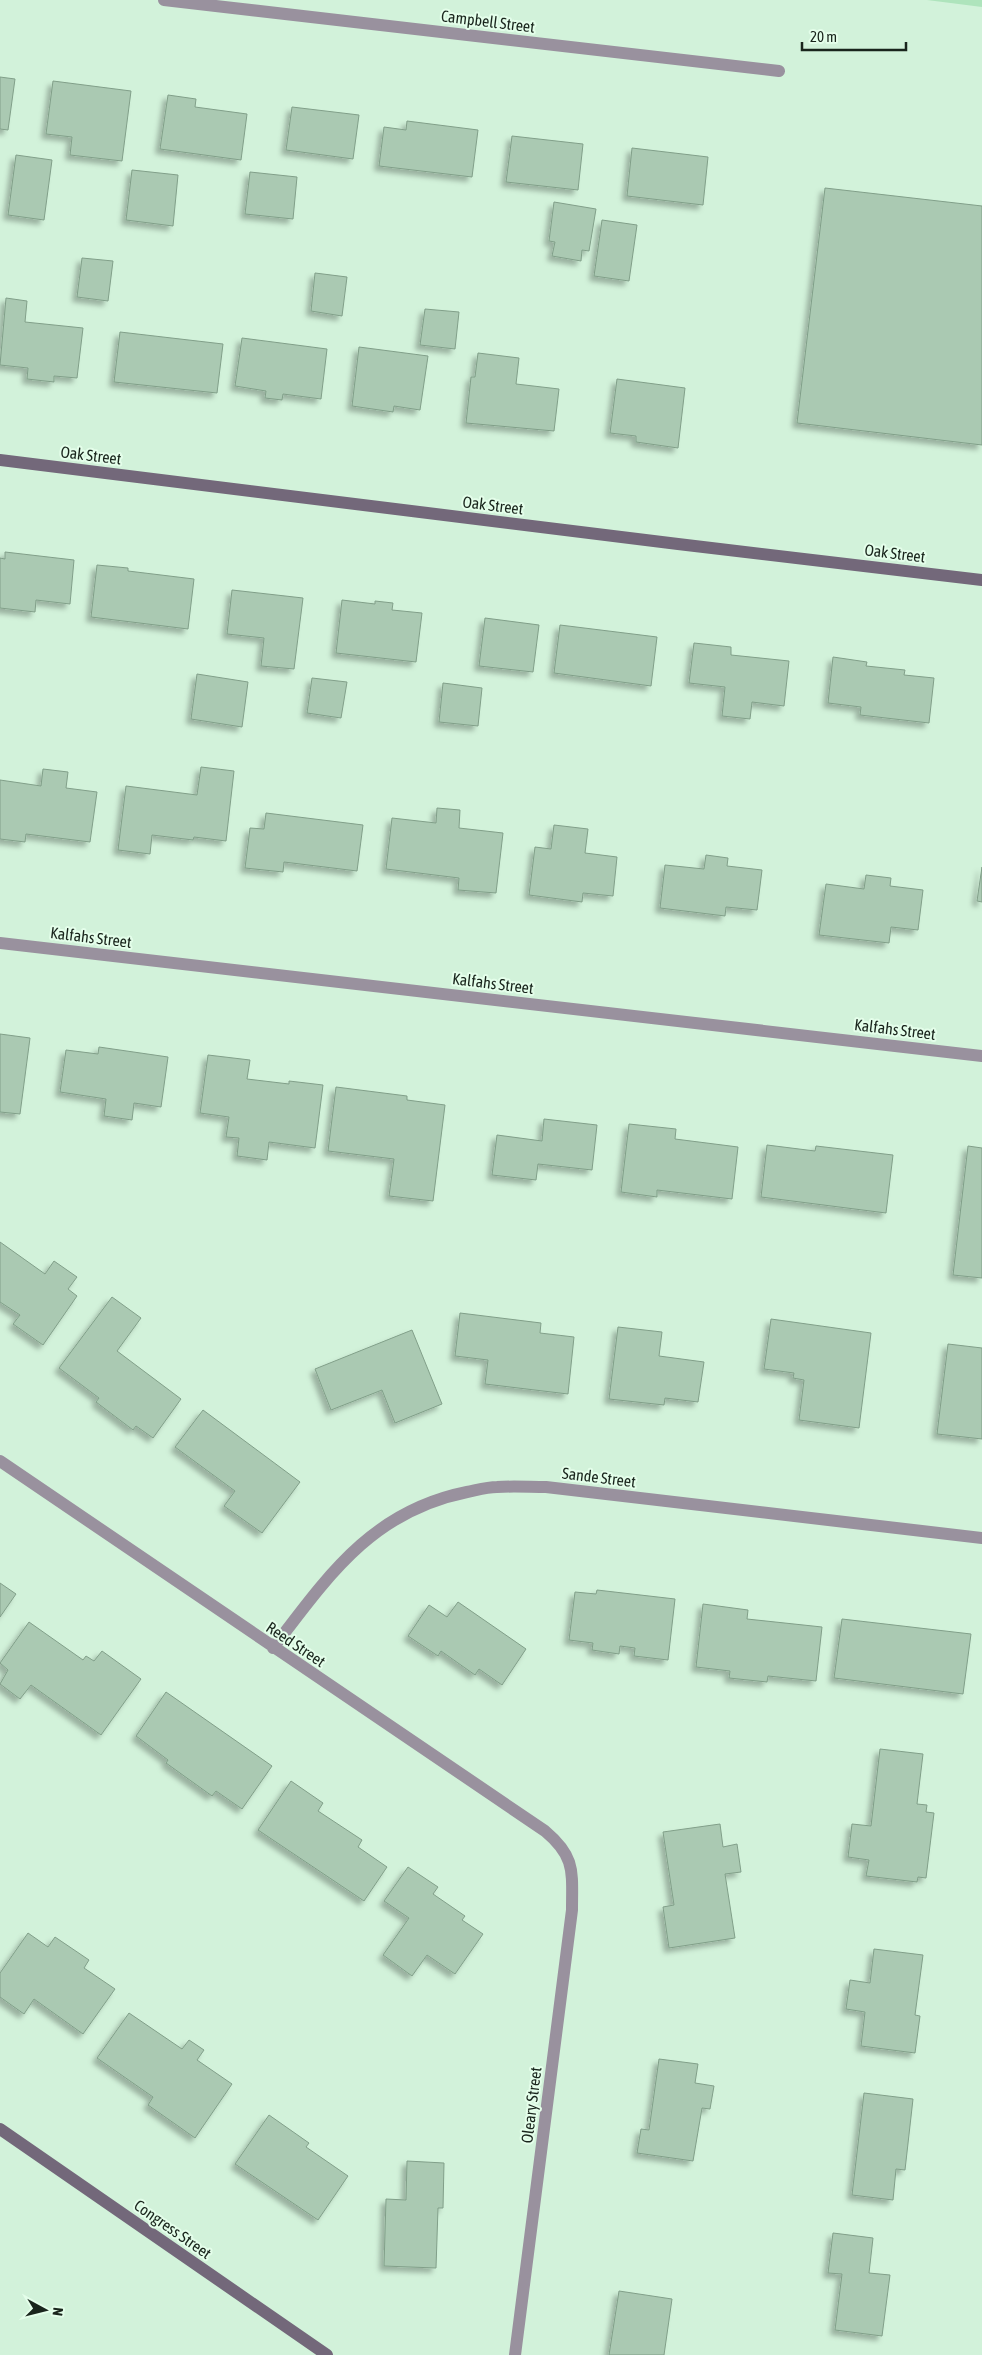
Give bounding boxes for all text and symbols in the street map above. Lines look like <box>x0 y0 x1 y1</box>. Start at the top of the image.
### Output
street label: Campbell Street <box>440 6 536 37</box>
scale bar <box>802 20 906 52</box>
text: 20 m <box>810 28 837 45</box>
street label: Oak Street <box>60 442 123 468</box>
street label: Oak Street <box>462 492 525 518</box>
street label: Oak Street <box>864 540 927 566</box>
street label: Kalfahs Street <box>49 923 133 951</box>
street label: Kalfahs Street <box>451 969 535 997</box>
street label: Kalfahs Street <box>853 1015 937 1043</box>
street label: Sande Street <box>561 1464 637 1490</box>
street label: Reed Street <box>263 1618 329 1670</box>
street label: Oleary Street <box>517 2065 546 2144</box>
street label: Congress Street <box>130 2196 215 2263</box>
north arrow <box>20 2285 70 2335</box>
text: N <box>49 2307 66 2317</box>

